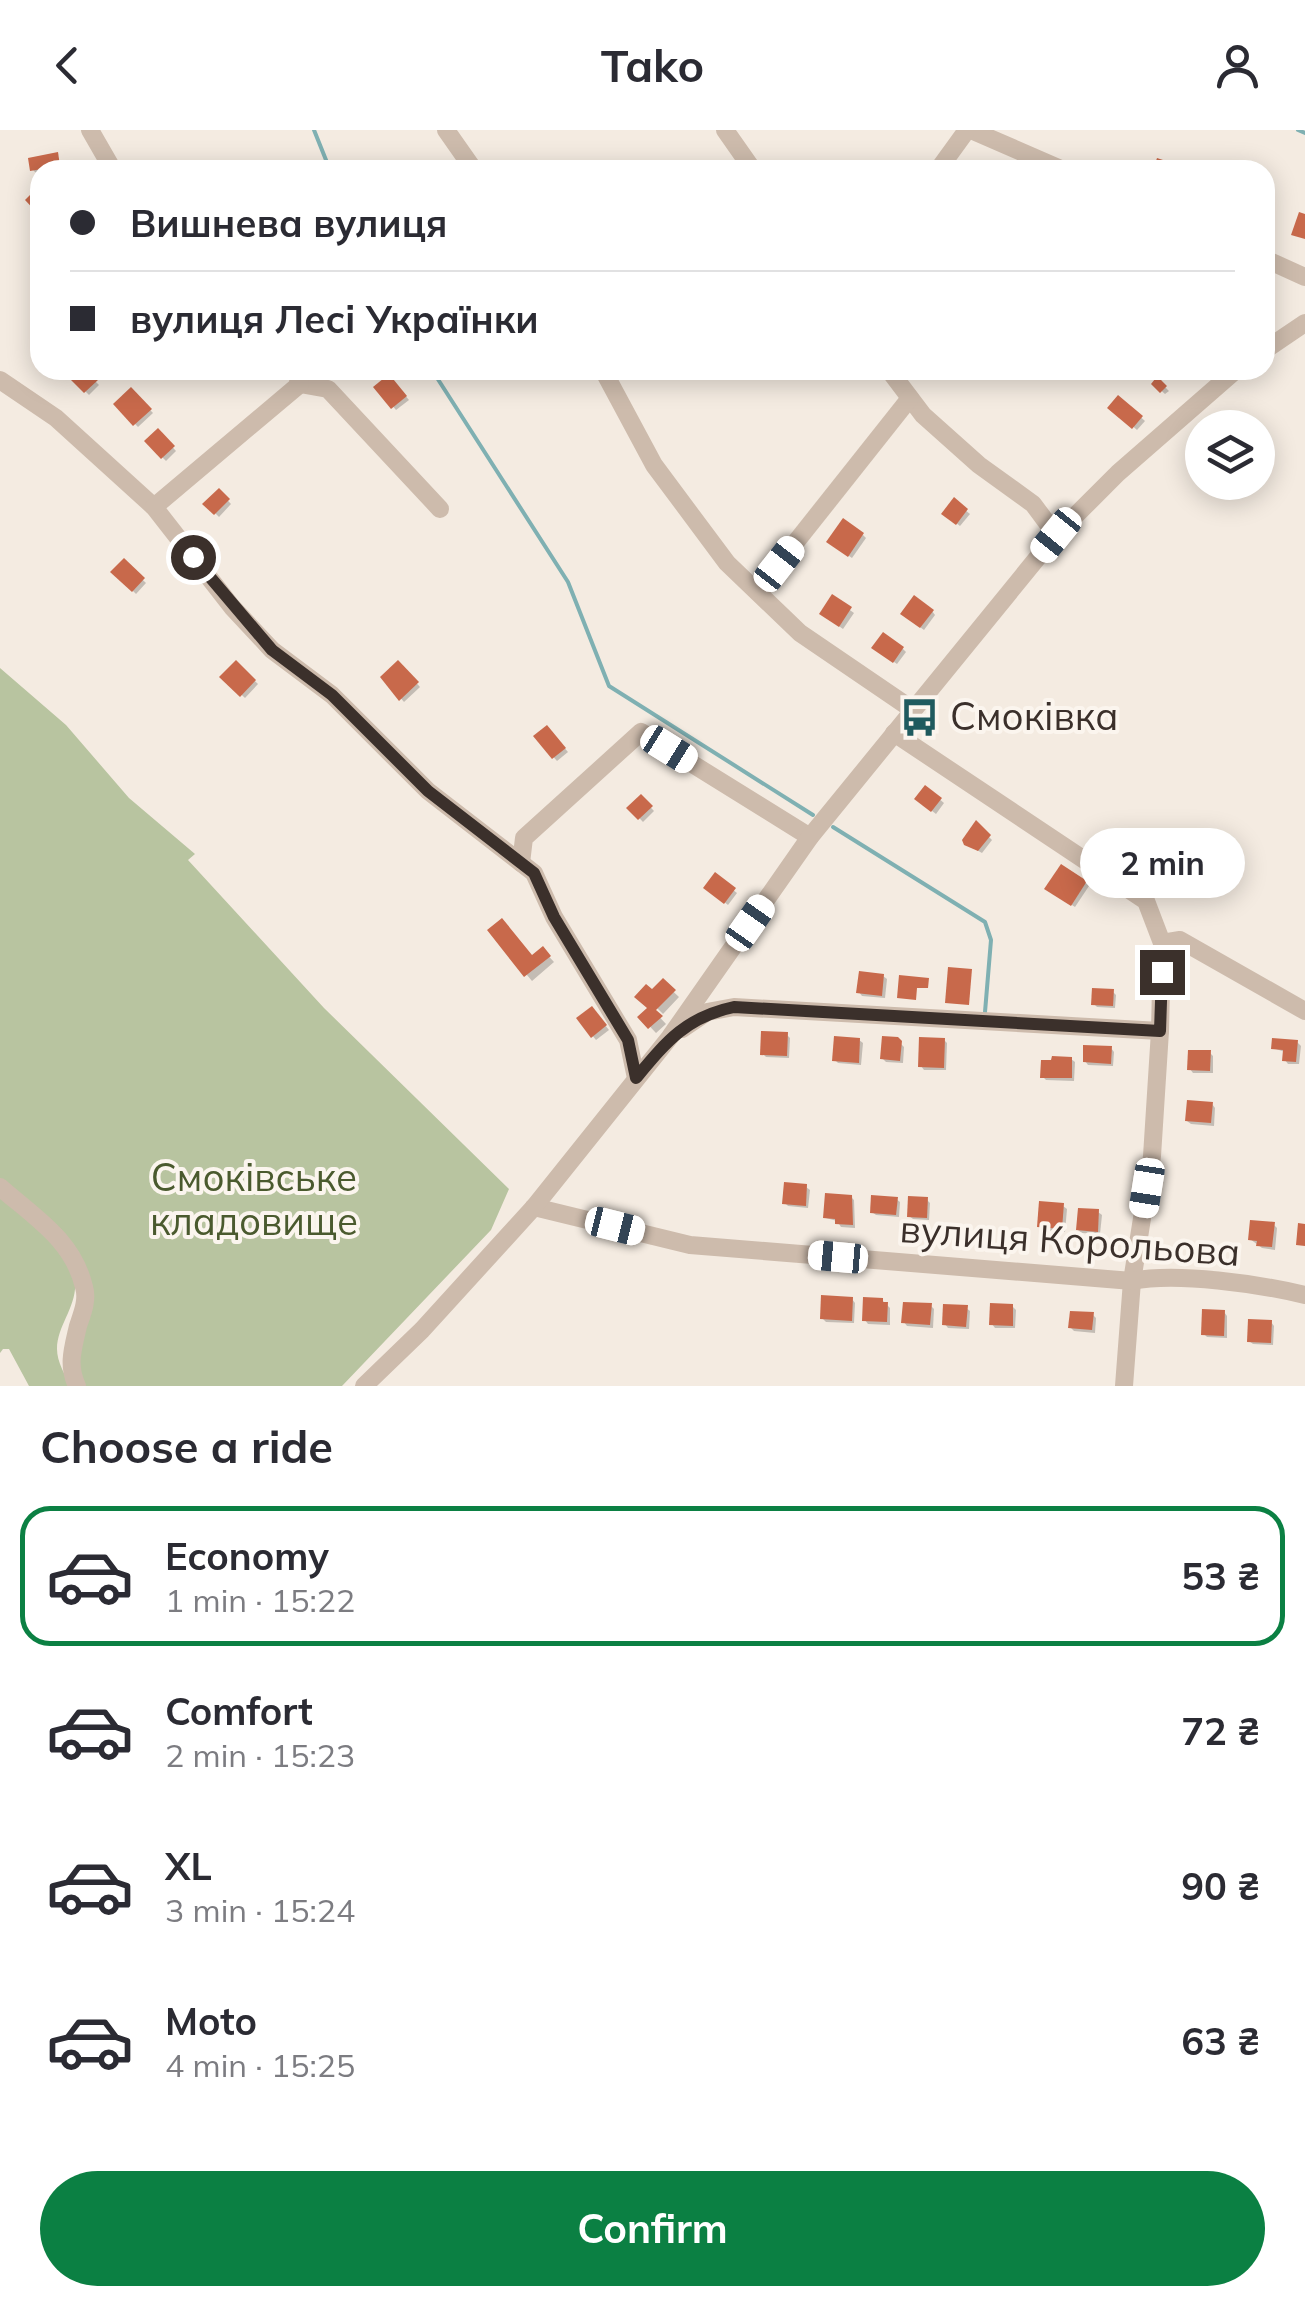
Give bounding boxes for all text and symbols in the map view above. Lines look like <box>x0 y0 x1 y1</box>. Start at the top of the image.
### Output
text: Tako <box>601 37 704 93</box>
icon: back <box>40 38 95 93</box>
icon: person <box>1210 38 1265 93</box>
text: Вишнева вулиця <box>130 199 448 247</box>
text: вулиця Лесі Українки <box>130 295 539 343</box>
map controls <box>1185 410 1275 500</box>
button: layers <box>1185 410 1275 500</box>
car <box>1025 502 1087 568</box>
car <box>749 531 809 597</box>
route start <box>171 535 216 580</box>
place label: Смоківка <box>950 692 1118 740</box>
bus stop icon: Смоківка <box>899 696 941 738</box>
car <box>636 720 702 778</box>
callout: 2 min <box>1080 827 1244 897</box>
text: 2 min <box>1120 843 1205 883</box>
car <box>721 890 779 956</box>
route end <box>1140 950 1185 995</box>
park label: Смоківське кладовище <box>150 1153 358 1245</box>
car <box>1127 1156 1167 1220</box>
car <box>582 1204 648 1248</box>
street label: вулиця Корольова <box>898 1204 1242 1276</box>
car <box>807 1239 869 1275</box>
text: Choose a ride <box>40 1418 333 1474</box>
icon: car <box>45 1531 135 1621</box>
text: Economy <box>165 1532 329 1580</box>
text: 53 ₴ <box>1181 1552 1260 1600</box>
text: 1 min · 15:22 <box>165 1580 355 1620</box>
icon: car <box>45 1686 135 1776</box>
text: Comfort <box>165 1687 313 1735</box>
text: 72 ₴ <box>1181 1707 1260 1755</box>
text: 2 min · 15:23 <box>165 1735 355 1775</box>
icon: car <box>45 1841 135 1931</box>
text: XL <box>165 1842 212 1890</box>
text: 90 ₴ <box>1181 1862 1260 1910</box>
text: 3 min · 15:24 <box>165 1890 355 1930</box>
icon: car <box>45 1996 135 2086</box>
text: Moto <box>165 1997 257 2045</box>
text: 63 ₴ <box>1181 2017 1260 2065</box>
text: 4 min · 15:25 <box>165 2045 355 2085</box>
button: Confirm <box>40 2171 1265 2286</box>

